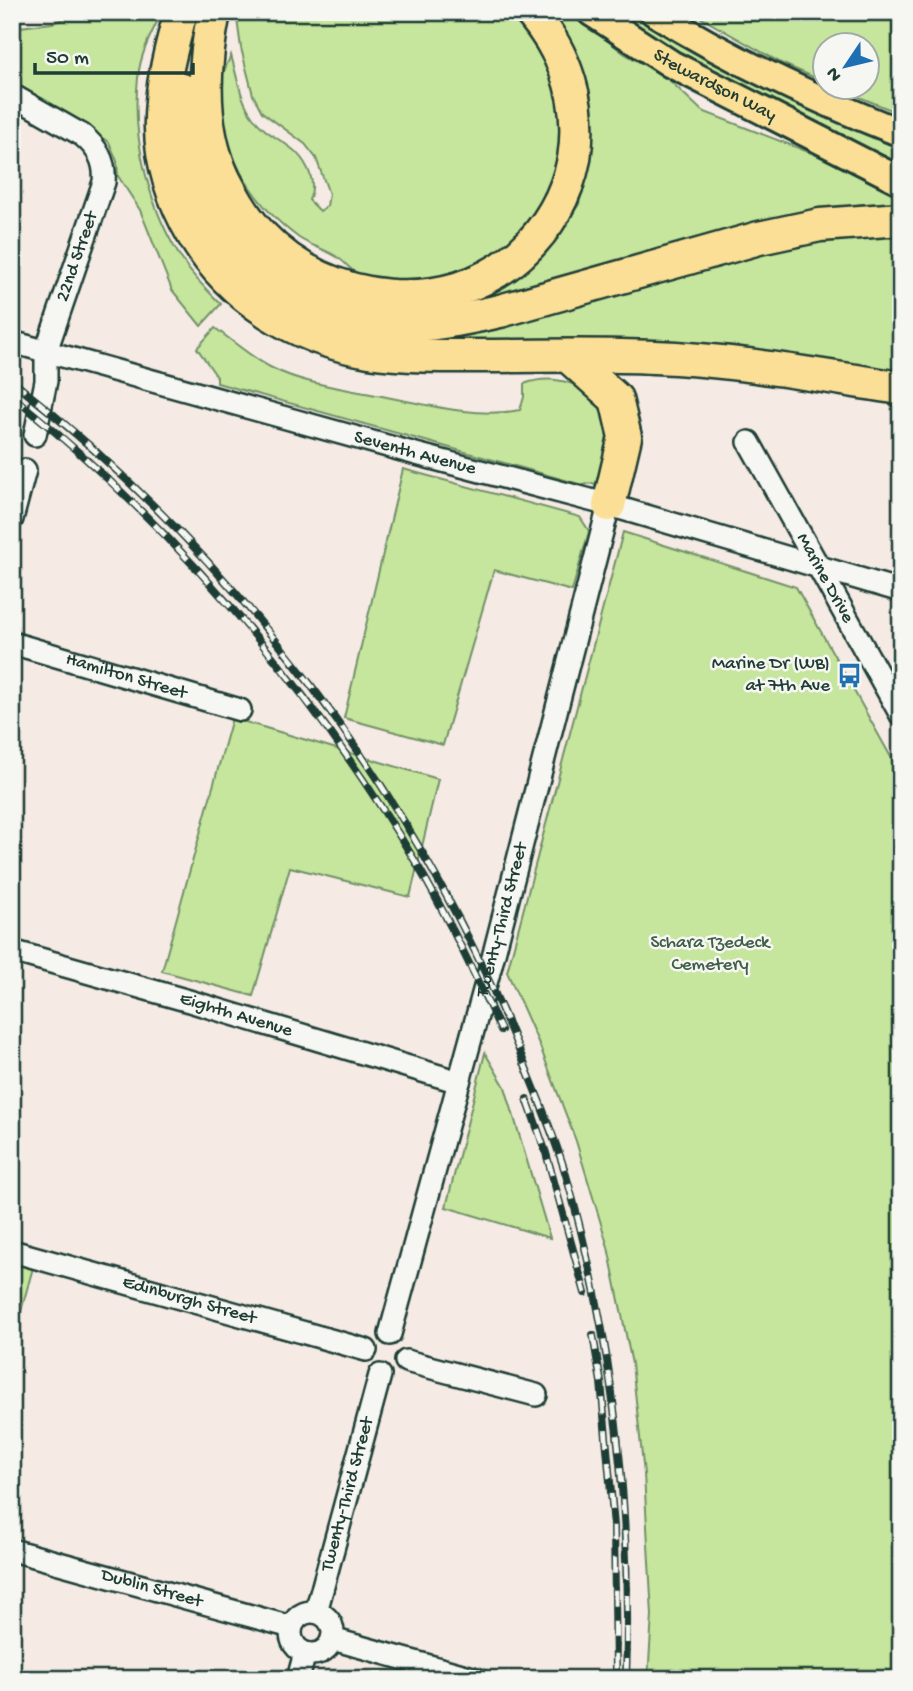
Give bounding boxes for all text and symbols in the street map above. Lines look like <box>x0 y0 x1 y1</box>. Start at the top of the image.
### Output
scale bar <box>35 32 192 76</box>
north arrow <box>811 32 881 102</box>
street label: Stewardson Way <box>648 44 781 127</box>
text: 50 m <box>46 47 89 72</box>
text: N <box>822 62 848 85</box>
street label: 22nd Street <box>52 207 105 305</box>
street label: Seventh Avenue <box>351 426 479 481</box>
street label: Marine Drive <box>791 529 859 627</box>
street label: Hamilton Street <box>63 648 192 706</box>
place label: Marine Dr (WB) at 7th Ave <box>712 653 830 698</box>
bus stop icon: Marine Dr (WB) at 7th Ave <box>836 661 864 689</box>
street label: Twenty-Third Street <box>471 838 534 1001</box>
park label: Schara Tzedeck Cemetery <box>650 932 771 977</box>
street label: Eighth Avenue <box>177 987 295 1043</box>
street label: Edinburgh Street <box>120 1271 261 1331</box>
street label: Twenty-Third Street <box>316 1412 380 1575</box>
street label: Dublin Street <box>97 1563 207 1614</box>

